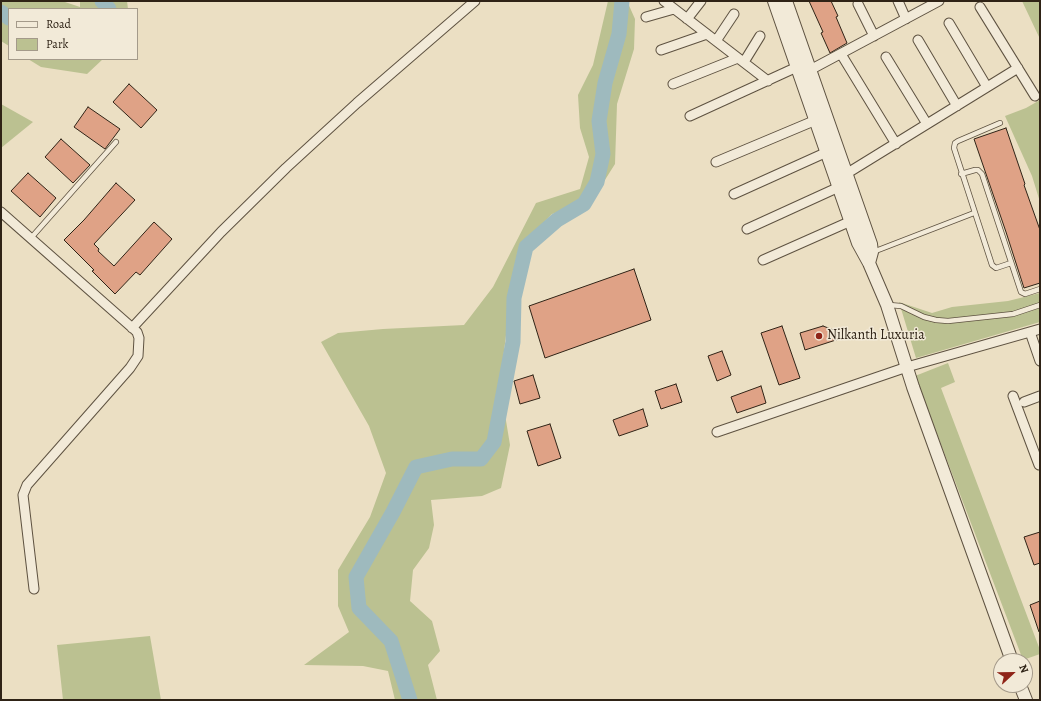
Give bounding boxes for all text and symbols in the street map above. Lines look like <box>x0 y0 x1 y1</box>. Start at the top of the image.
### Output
legend <box>8 8 138 60</box>
text: Road <box>46 16 71 32</box>
text: Park <box>46 36 69 52</box>
place label: Nilkanth Luxuria <box>827 328 925 344</box>
marker: Nilkanth Luxuria <box>814 331 824 341</box>
north arrow <box>993 653 1033 693</box>
text: N <box>1015 662 1032 675</box>

